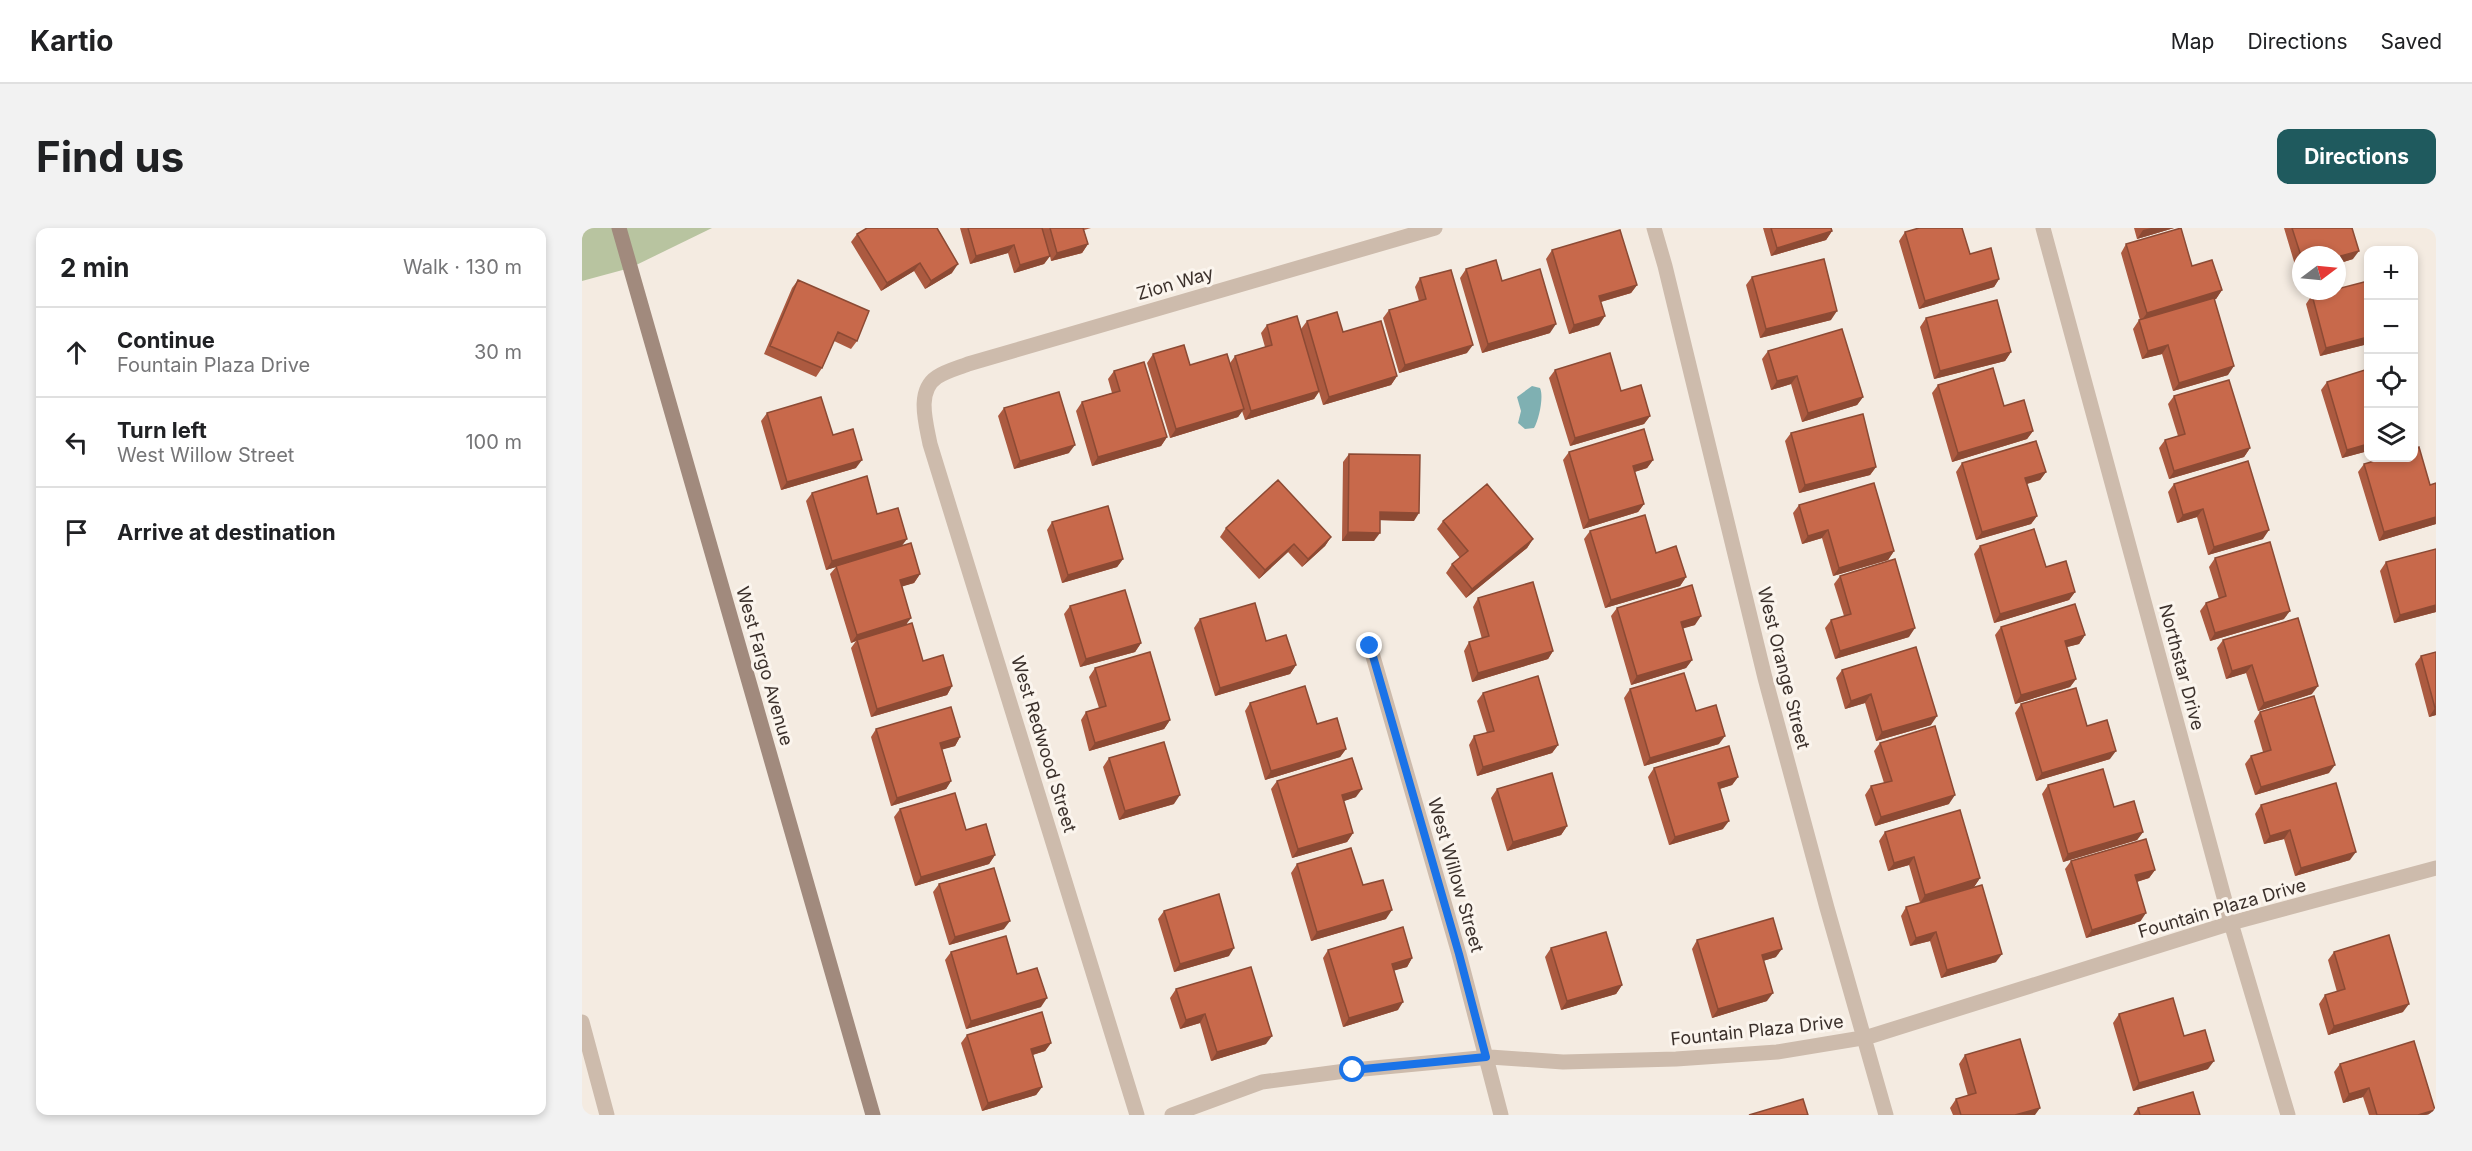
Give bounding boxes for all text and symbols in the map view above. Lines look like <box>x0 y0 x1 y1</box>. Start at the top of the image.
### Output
text: Kartio <box>30 24 113 58</box>
text: Map <box>2171 29 2214 54</box>
text: Directions <box>2247 29 2348 54</box>
text: Saved <box>2381 29 2442 54</box>
button: Directions <box>2277 129 2436 184</box>
text: Find us <box>36 131 184 182</box>
north arrow <box>2292 246 2346 300</box>
map controls <box>2364 246 2418 462</box>
button: + <box>2364 246 2418 300</box>
text: 2 min <box>60 252 130 283</box>
text: Walk · 130 m <box>403 255 522 279</box>
street label: Zion Way <box>1134 262 1216 304</box>
button: − <box>2364 300 2418 354</box>
text: Continue <box>117 327 215 353</box>
icon: ahead <box>60 336 93 369</box>
text: 30 m <box>474 340 522 364</box>
text: Fountain Plaza Drive <box>117 353 310 377</box>
button: locate <box>2364 354 2418 408</box>
button: layers <box>2364 408 2418 462</box>
text: Turn left <box>117 417 207 443</box>
icon: left <box>60 426 93 459</box>
text: 100 m <box>465 430 522 454</box>
text: West Willow Street <box>117 443 294 467</box>
icon: arrive <box>60 516 93 549</box>
text: Arrive at destination <box>117 519 336 545</box>
street label: West Fargo Avenue <box>732 584 798 748</box>
street label: West Orange Street <box>1754 585 1814 751</box>
street label: Northstar Drive <box>2155 601 2209 733</box>
route end <box>1356 632 1382 658</box>
street label: West Redwood Street <box>1007 653 1081 835</box>
street label: West Willow Street <box>1424 795 1488 955</box>
street label: Fountain Plaza Drive <box>2136 874 2308 942</box>
street label: Fountain Plaza Drive <box>1669 1010 1845 1050</box>
route start <box>1339 1056 1365 1082</box>

